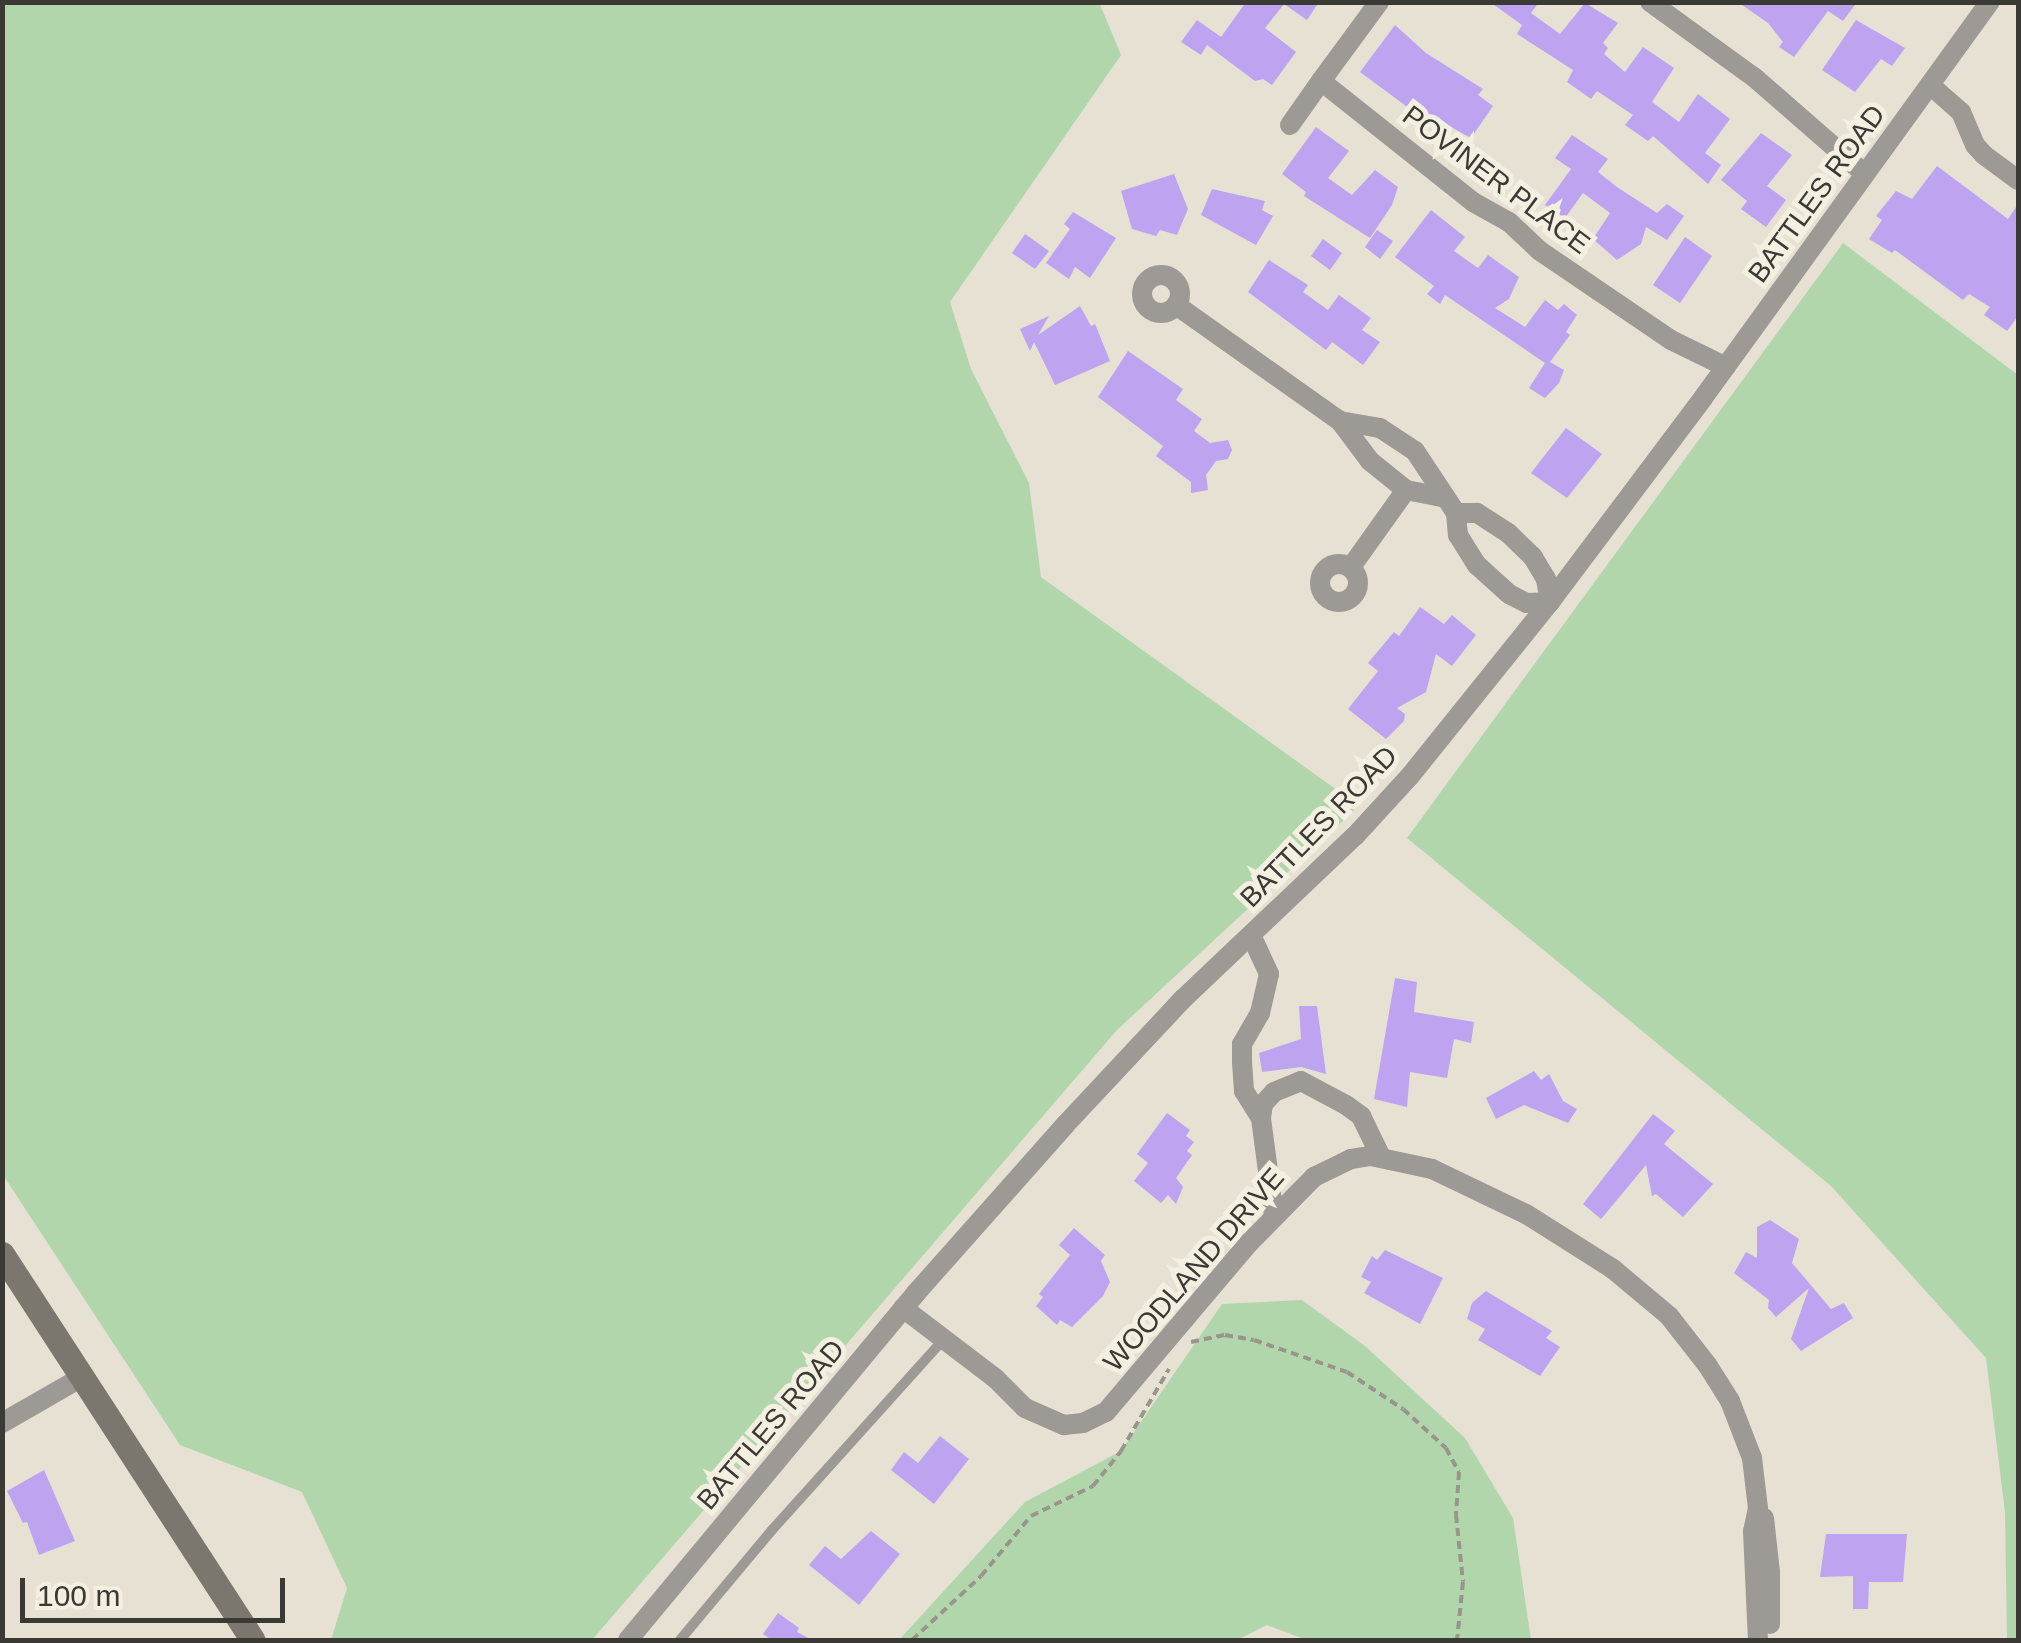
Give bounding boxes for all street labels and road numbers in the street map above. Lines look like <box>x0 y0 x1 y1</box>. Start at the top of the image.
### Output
street label: POVINER PLACE <box>1396 99 1596 261</box>
street label: BATTLES ROAD <box>1741 99 1893 289</box>
street label: BATTLES ROAD <box>1234 739 1404 915</box>
street label: WOODLAND DRIVE <box>1097 1162 1291 1378</box>
street label: BATTLES ROAD <box>690 1333 852 1517</box>

